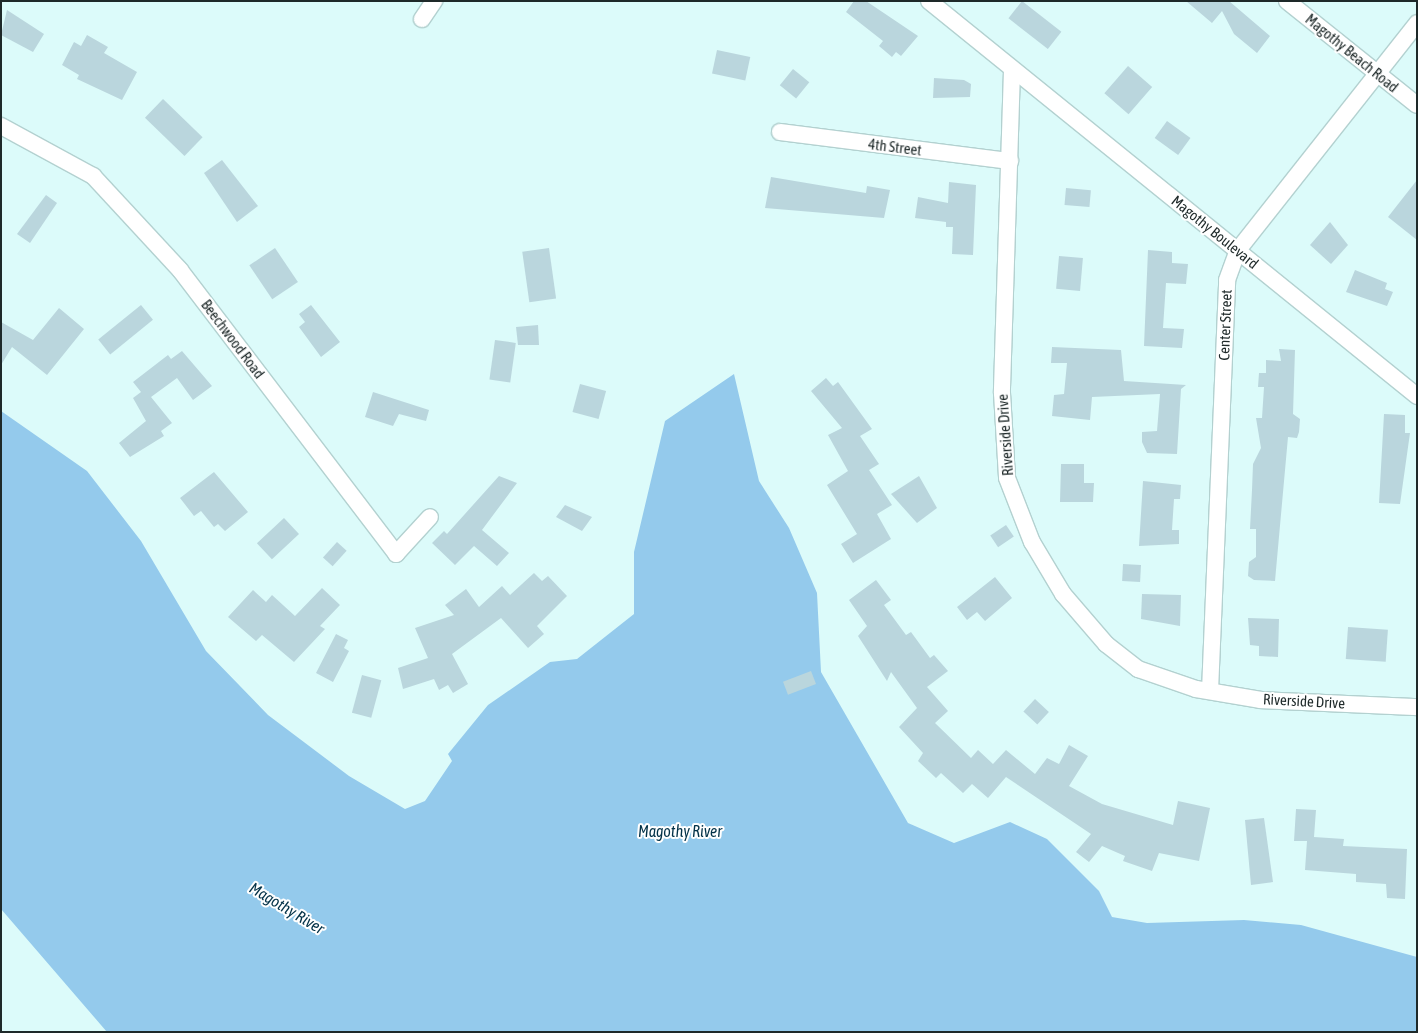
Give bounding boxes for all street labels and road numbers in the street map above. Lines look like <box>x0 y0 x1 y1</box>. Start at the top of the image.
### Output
street label: Magothy Beach Road <box>1302 10 1402 96</box>
street label: 4th Street <box>867 135 923 159</box>
street label: Magothy Boulevard <box>1168 191 1262 273</box>
street label: Center Street <box>1215 289 1235 361</box>
street label: Beechwood Road <box>197 296 269 382</box>
street label: Riverside Drive <box>993 393 1017 477</box>
street label: Riverside Drive <box>1263 690 1345 712</box>

